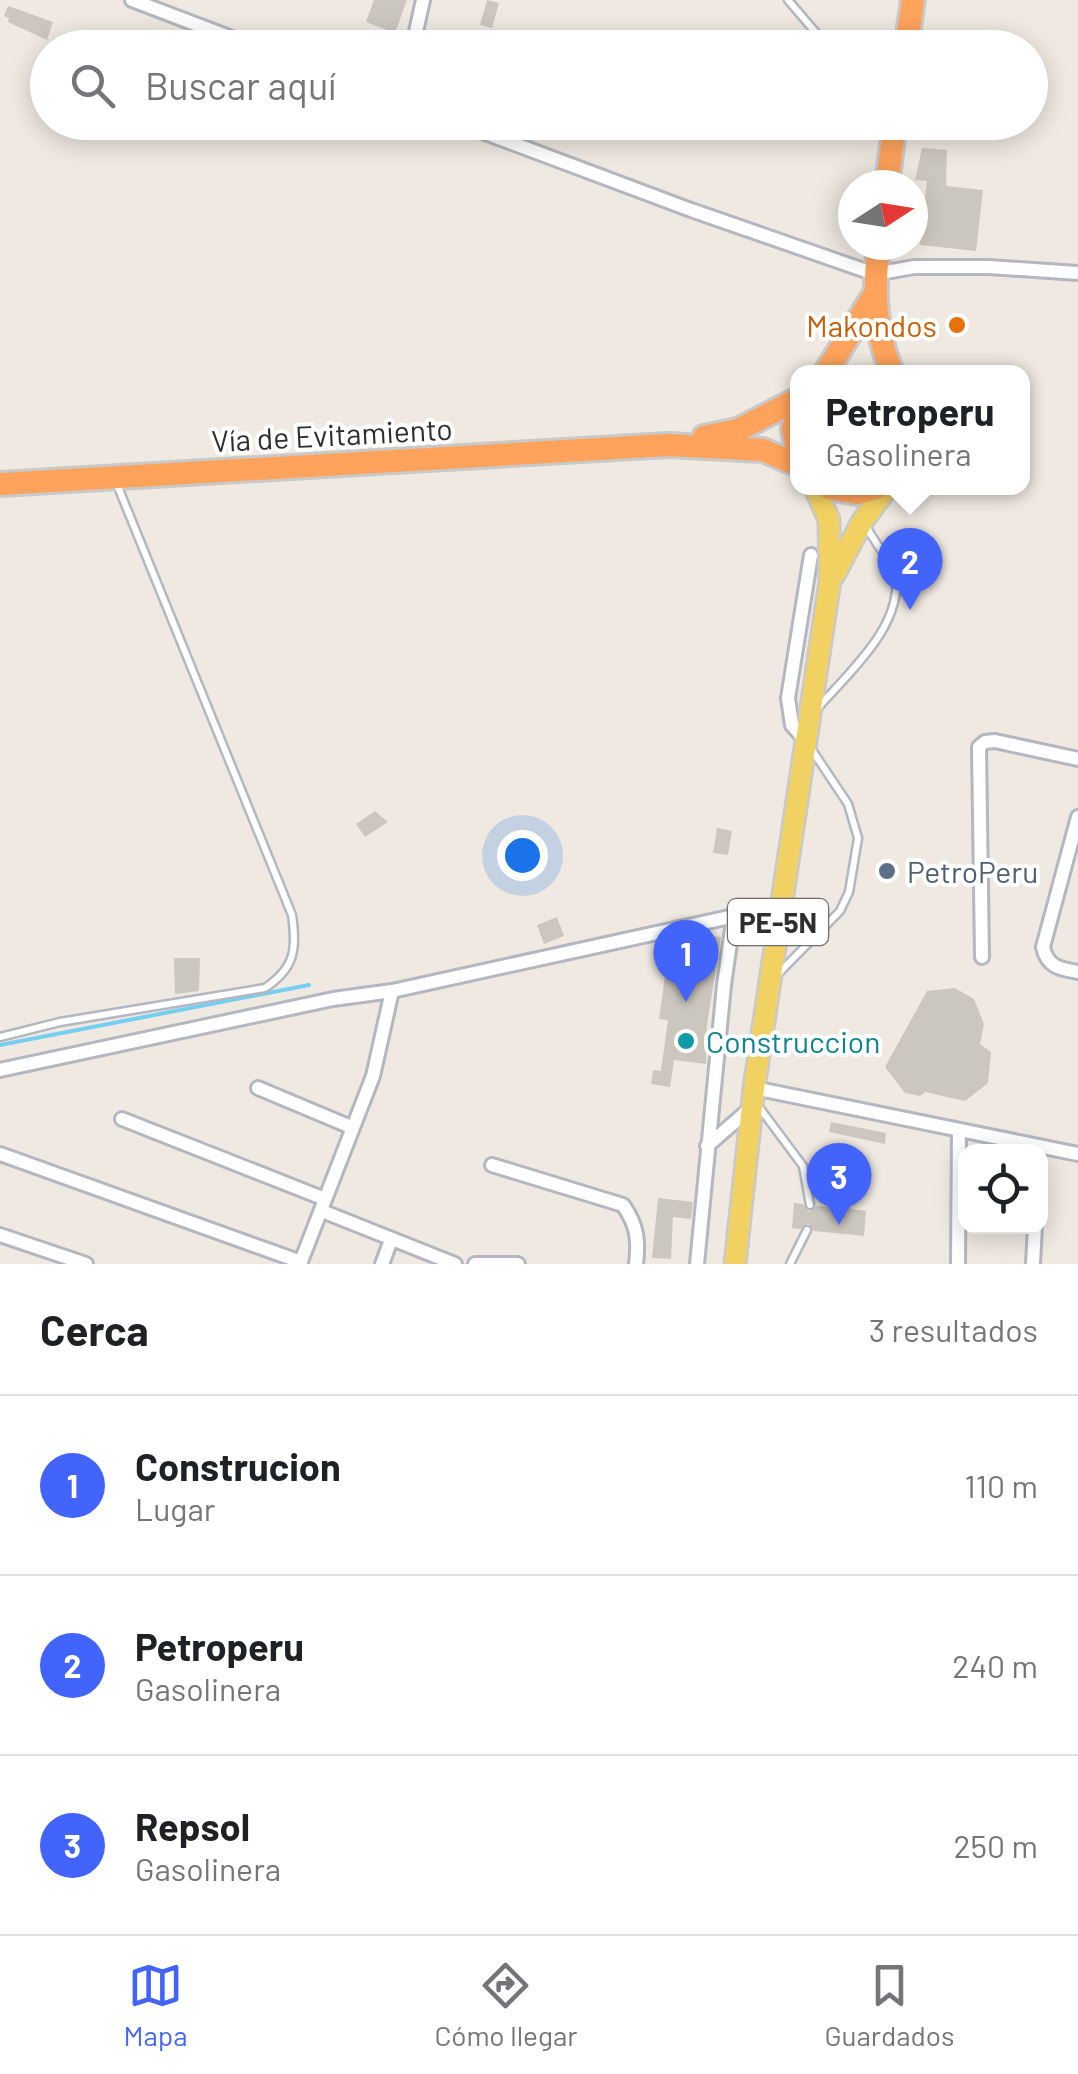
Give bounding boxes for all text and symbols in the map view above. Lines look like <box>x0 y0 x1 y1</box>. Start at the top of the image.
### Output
search box <box>30 30 1048 140</box>
icon: search <box>65 58 120 113</box>
text: Buscar aquí <box>145 62 336 108</box>
north arrow <box>838 170 928 260</box>
place label: Makondos <box>806 307 937 343</box>
marker: Makondos <box>946 314 968 336</box>
popup <box>790 365 1030 495</box>
text: Petroperu <box>825 388 995 434</box>
street label: Vía de Evitamiento <box>210 410 454 458</box>
text: Gasolinera <box>825 434 972 472</box>
pin: 2 <box>878 528 942 610</box>
your location <box>497 830 548 881</box>
place label: PetroPeru <box>907 853 1038 889</box>
marker: PetroPeru <box>876 860 898 882</box>
road number: PE-5N <box>728 899 828 945</box>
pin: 1 <box>654 920 718 1002</box>
place label: Construccion <box>706 1023 880 1059</box>
marker: Construccion <box>675 1030 697 1052</box>
pin: 3 <box>806 1142 872 1225</box>
map controls <box>958 1144 1048 1234</box>
button: locate <box>958 1144 1048 1234</box>
text: Cerca <box>40 1304 149 1354</box>
text: 3 resultados <box>869 1310 1038 1348</box>
text: Construcion <box>135 1443 341 1489</box>
text: 1 <box>67 1466 78 1504</box>
text: 110 m <box>965 1466 1038 1504</box>
text: Lugar <box>135 1489 215 1527</box>
text: Petroperu <box>135 1623 304 1669</box>
text: 2 <box>64 1646 81 1684</box>
text: 240 m <box>952 1646 1038 1684</box>
text: Gasolinera <box>135 1669 281 1707</box>
text: Repsol <box>135 1803 250 1849</box>
text: 3 <box>64 1826 81 1864</box>
text: 250 m <box>953 1826 1038 1864</box>
text: Gasolinera <box>135 1849 281 1887</box>
tab: Mapa <box>123 1958 188 2052</box>
tab: Cómo llegar <box>434 1958 578 2052</box>
tab: Guardados <box>824 1958 955 2052</box>

